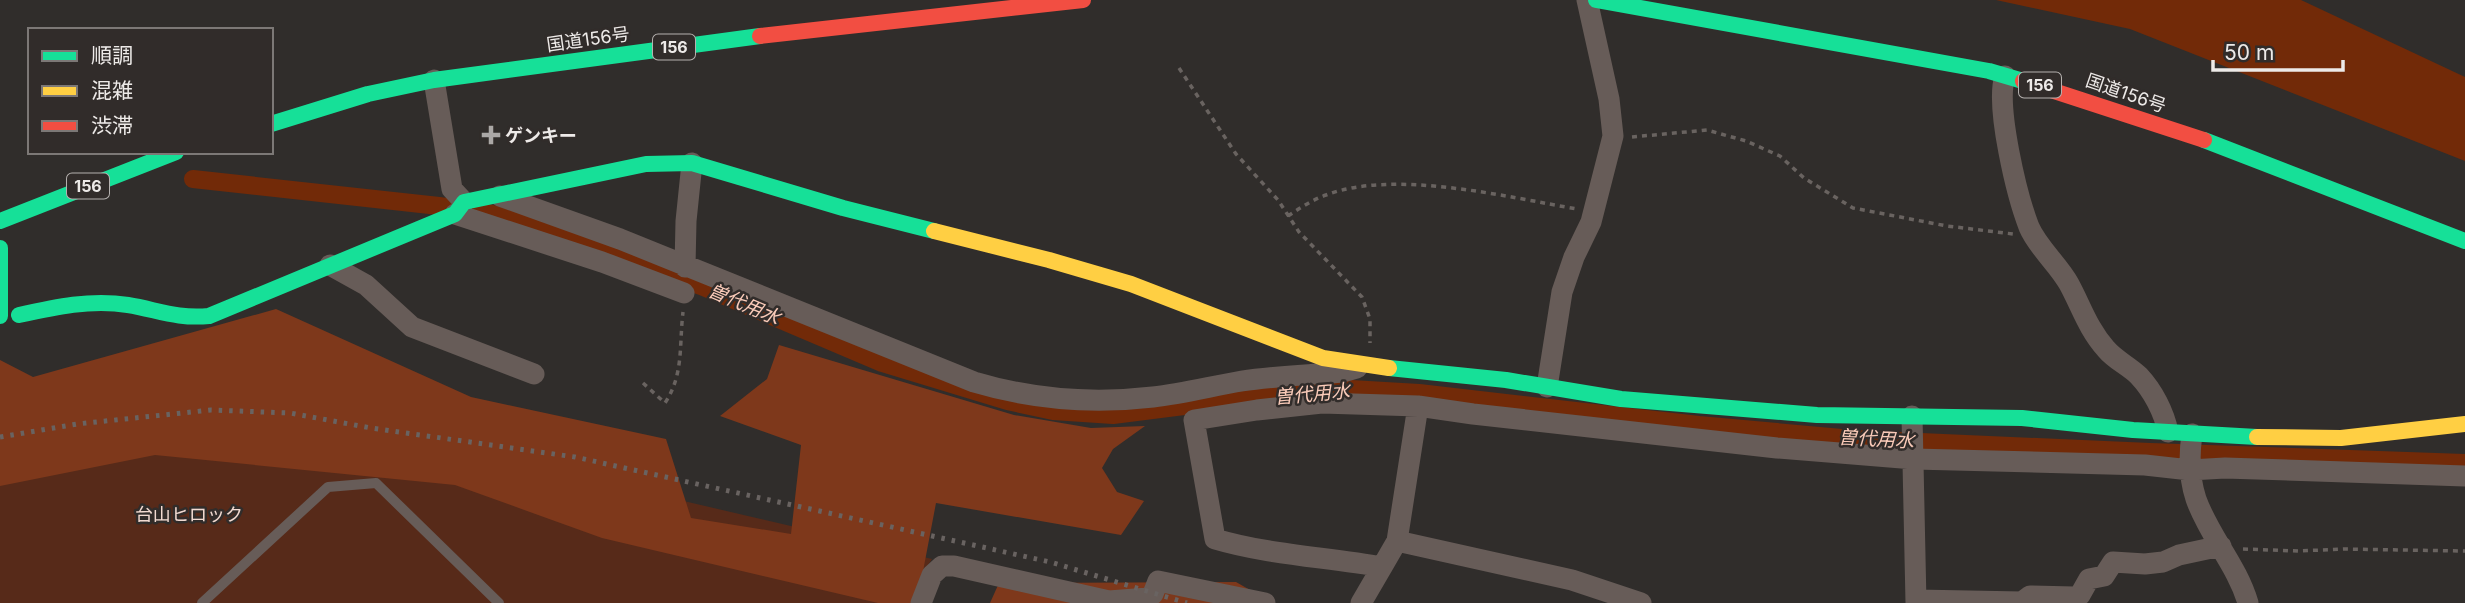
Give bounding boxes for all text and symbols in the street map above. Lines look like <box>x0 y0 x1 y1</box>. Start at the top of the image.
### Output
street label: 国道156号 <box>545 23 631 55</box>
legend <box>28 28 273 154</box>
scale bar <box>2213 28 2342 72</box>
road number: 156 <box>653 34 695 60</box>
text: 50 m <box>2224 40 2274 65</box>
text: 順調 <box>91 43 133 68</box>
street label: 国道156号 <box>2083 69 2169 117</box>
road number: 156 <box>2019 72 2061 97</box>
text: 混雑 <box>91 78 133 103</box>
text: 渋滞 <box>91 113 133 138</box>
place label: ゲンキー <box>505 125 577 146</box>
marker: ゲンキー <box>483 127 499 143</box>
road number: 156 <box>67 174 109 198</box>
water label: 曽代用水 <box>705 279 785 330</box>
water label: 曽代用水 <box>1273 379 1353 409</box>
water label: 曽代用水 <box>1837 426 1917 453</box>
park label: 台山ヒロック <box>135 504 243 525</box>

